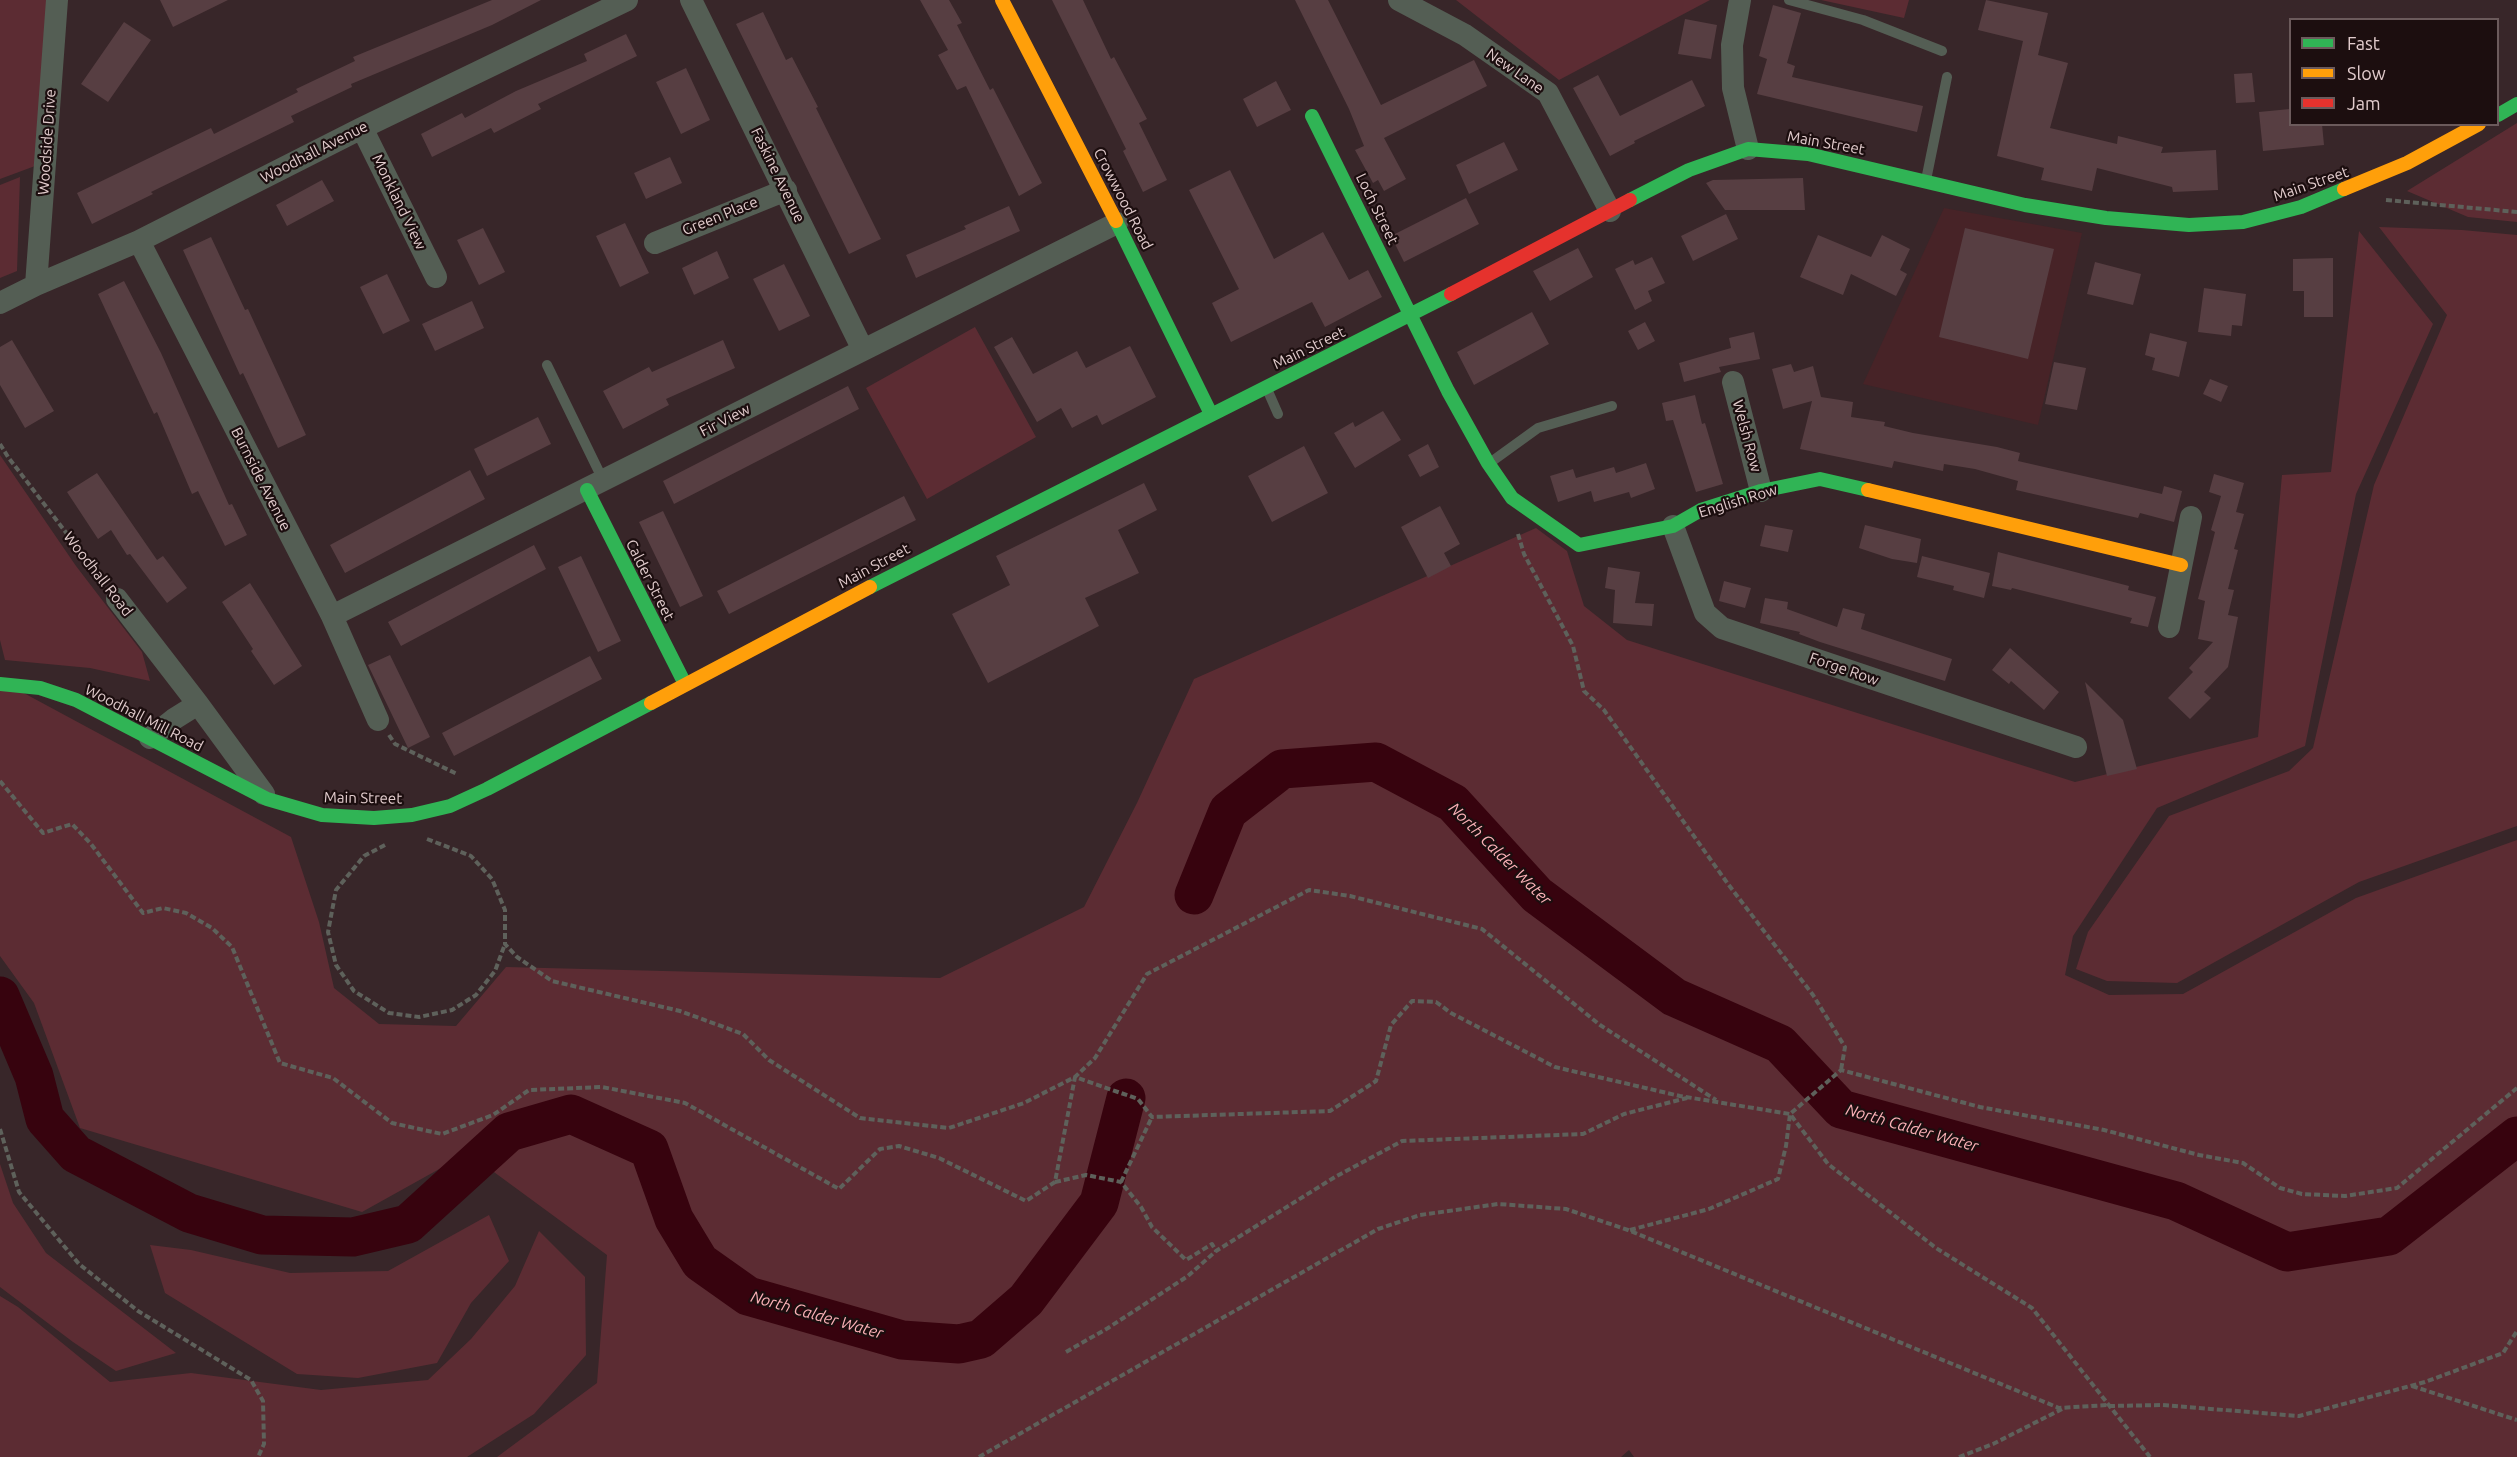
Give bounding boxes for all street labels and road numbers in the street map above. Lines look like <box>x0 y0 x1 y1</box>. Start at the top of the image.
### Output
street label: New Lane <box>1483 45 1547 97</box>
street label: Woodside Drive <box>34 88 60 196</box>
street label: Woodhall Avenue <box>257 117 371 187</box>
street label: Faskine Avenue <box>747 125 809 225</box>
street label: Main Street <box>1786 127 1866 159</box>
street label: Crowwood Road <box>1090 145 1156 253</box>
street label: Monkland View <box>368 151 430 253</box>
street label: Main Street <box>2271 163 2351 205</box>
street label: Loch Street <box>1352 170 1402 248</box>
street label: Green Place <box>680 193 760 239</box>
street label: Main Street <box>1270 323 1348 373</box>
street label: Welsh Row <box>1729 398 1765 474</box>
street label: Fir View <box>697 400 753 440</box>
street label: Burnside Avenue <box>227 424 295 534</box>
street label: English Row <box>1696 480 1780 522</box>
street label: Woodhall Road <box>59 528 137 620</box>
street label: Calder Street <box>622 536 678 624</box>
street label: Main Street <box>835 540 913 592</box>
street label: Forge Row <box>1807 649 1881 689</box>
street label: Woodhall Mill Road <box>82 680 206 756</box>
street label: Main Street <box>324 788 402 808</box>

